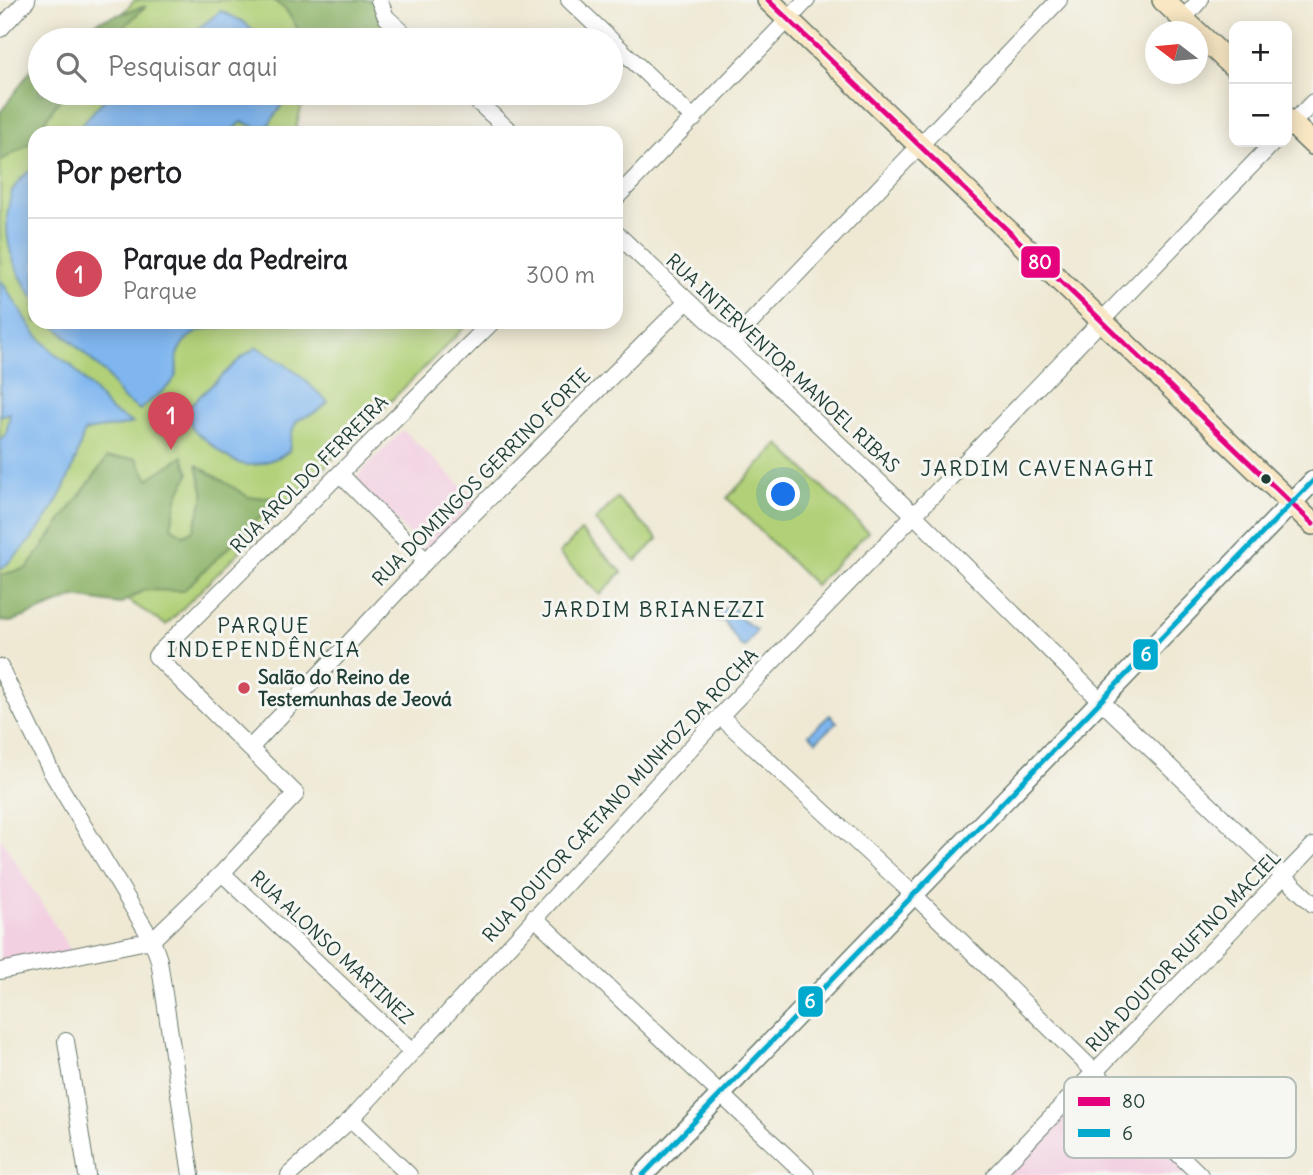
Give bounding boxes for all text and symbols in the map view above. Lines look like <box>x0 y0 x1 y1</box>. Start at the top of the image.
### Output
north arrow <box>1145 21 1208 84</box>
map controls <box>1229 21 1292 147</box>
button: + <box>1229 21 1292 84</box>
search box <box>28 28 623 105</box>
icon: search <box>52 48 90 86</box>
text: Pesquisar aqui <box>108 50 277 83</box>
button: − <box>1229 84 1292 147</box>
text: Por perto <box>56 153 182 191</box>
text: Parque da Pedreira <box>123 243 348 276</box>
line badge: 80 <box>1020 245 1061 279</box>
street label: RUA INTERVENTOR MANOEL RIBAS <box>661 248 905 478</box>
text: 80 <box>1028 250 1052 274</box>
text: 1 <box>74 260 84 289</box>
text: 300 m <box>526 260 595 289</box>
text: Parque <box>123 276 197 305</box>
street label: RUA DOMINGOS GERRINO FORTE <box>367 363 595 591</box>
street label: RUA AROLDO FERREIRA <box>225 390 393 558</box>
pin: 1 <box>148 392 194 450</box>
district label: JARDIM CAVENAGHI <box>921 455 1155 482</box>
unlabelled marker <box>1259 472 1273 486</box>
your location <box>766 477 800 511</box>
district label: JARDIM BRIANEZZI <box>542 596 766 623</box>
district label: PARQUE INDEPENDÊNCIA <box>167 612 361 663</box>
line badge: 6 <box>1132 638 1159 671</box>
text: 6 <box>1141 642 1152 666</box>
street label: RUA DOUTOR CAETANO MUNHOZ DA ROCHA <box>477 643 763 947</box>
place label: Salão do Reino de Testemunhas de Jeová <box>258 665 452 711</box>
marker: Salão do Reino de Testemunhas de Jeová <box>236 680 252 696</box>
street label: RUA DOUTOR RUFINO MACIEL <box>1081 846 1285 1056</box>
street label: RUA ALONSO MARTINEZ <box>246 865 419 1029</box>
line badge: 6 <box>797 985 824 1018</box>
text: 6 <box>805 989 816 1013</box>
legend <box>1064 1077 1296 1158</box>
text: 80 <box>1122 1089 1145 1113</box>
text: 6 <box>1122 1121 1133 1145</box>

